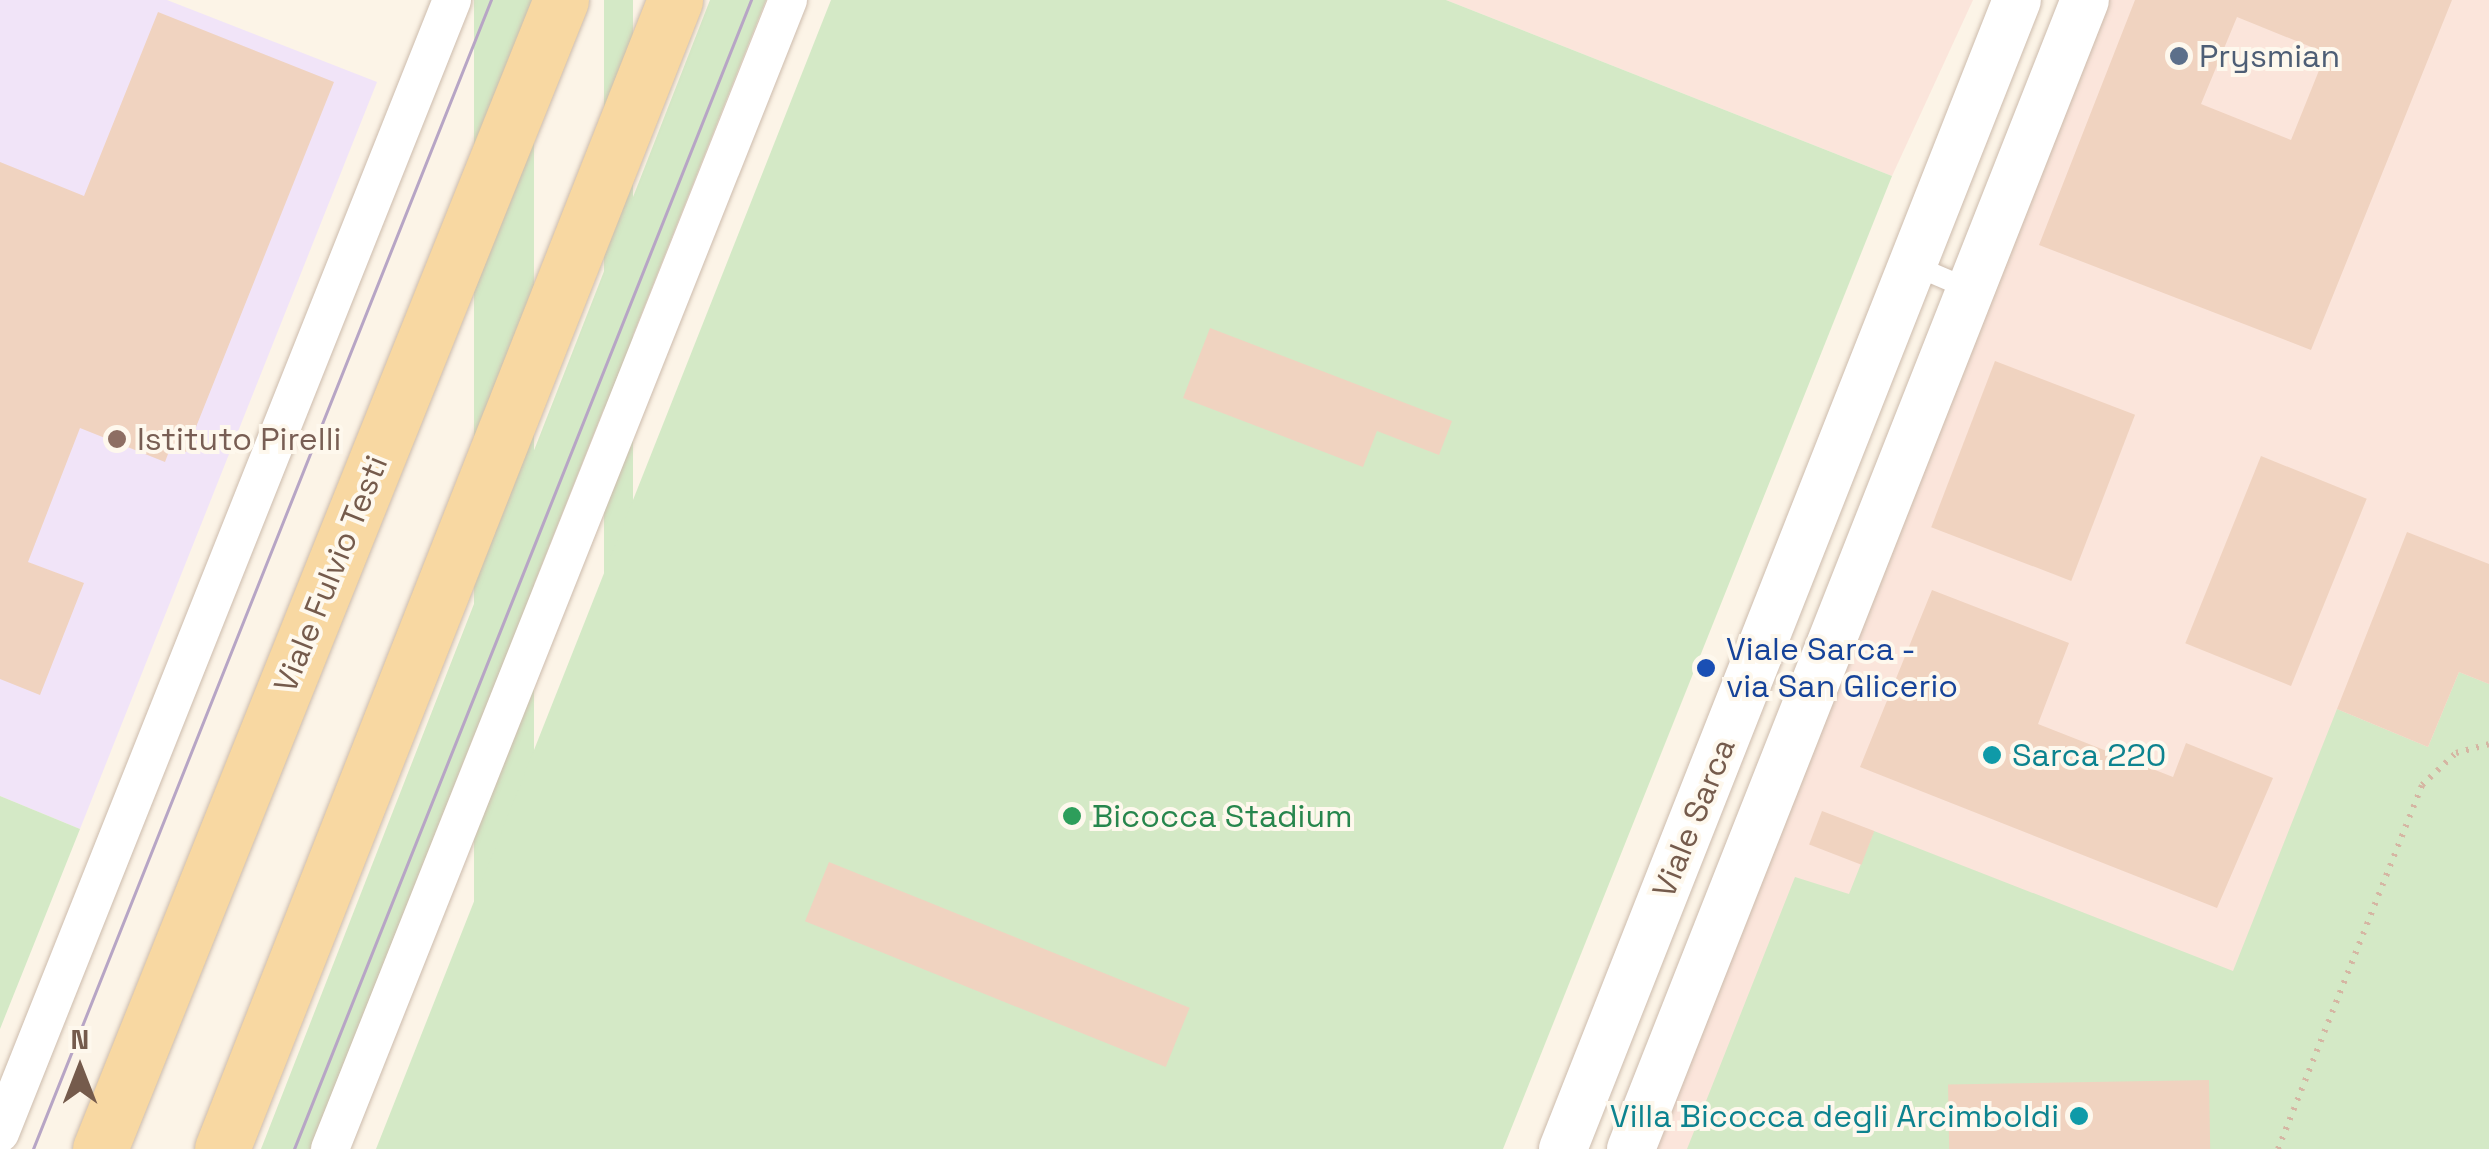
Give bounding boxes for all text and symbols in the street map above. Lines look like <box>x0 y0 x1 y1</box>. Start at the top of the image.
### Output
place label: Prysmian <box>2199 37 2340 75</box>
marker: Prysmian <box>2168 45 2190 67</box>
place label: Istituto Pirelli <box>137 420 341 458</box>
marker: Istituto Pirelli <box>106 428 128 450</box>
street label: Viale Fulvio Testi <box>266 450 396 698</box>
place label: Viale Sarca - via San Glicerio <box>1726 631 1958 706</box>
marker: Viale Sarca - via San Glicerio <box>1695 657 1717 679</box>
street label: Viale Sarca <box>1645 733 1743 903</box>
place label: Sarca 220 <box>2012 736 2166 774</box>
marker: Sarca 220 <box>1981 744 2003 766</box>
place label: Bicocca Stadium <box>1092 797 1353 835</box>
marker: Bicocca Stadium <box>1061 805 1083 827</box>
north arrow <box>30 1019 130 1119</box>
text: N <box>71 1021 89 1057</box>
place label: Villa Bicocca degli Arcimboldi <box>1609 1097 2059 1135</box>
marker: Villa Bicocca degli Arcimboldi <box>2068 1105 2090 1127</box>

